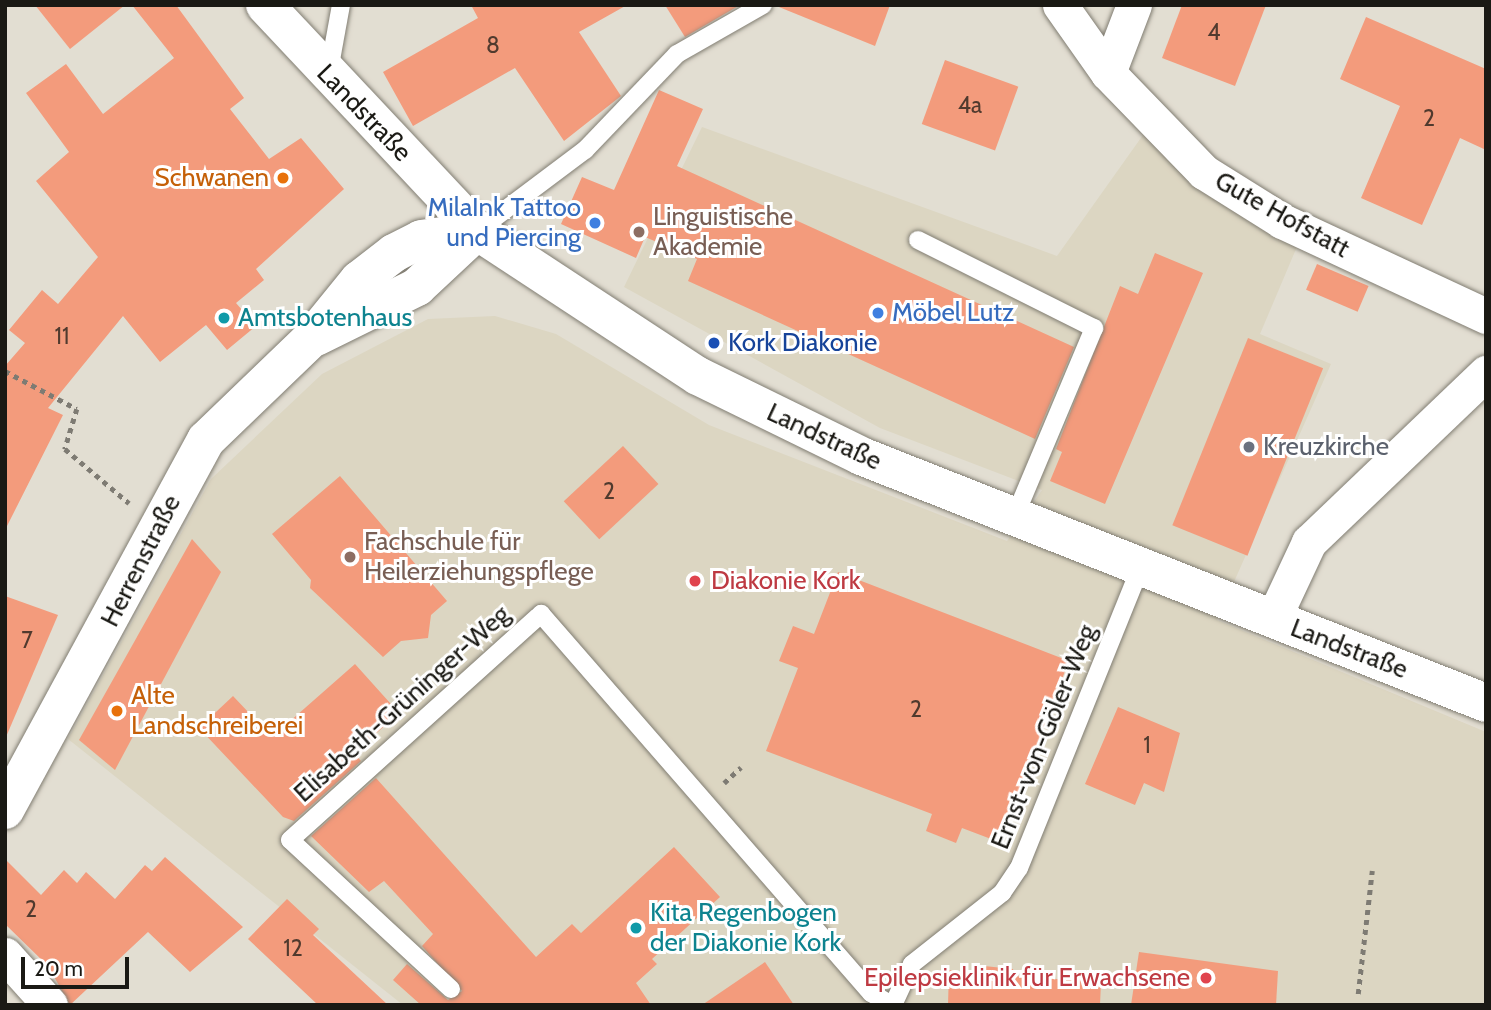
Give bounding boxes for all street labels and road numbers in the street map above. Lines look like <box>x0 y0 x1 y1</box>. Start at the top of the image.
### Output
street label: Landstraße <box>310 58 418 168</box>
street label: Gute Hofstatt <box>1209 165 1355 265</box>
street label: Landstraße <box>762 397 886 477</box>
street label: Herrenstraße <box>95 490 187 632</box>
street label: Elisabeth-Grüninger-Weg <box>288 599 516 809</box>
street label: Landstraße <box>1286 612 1412 686</box>
street label: Ernst-von-Göler-Weg <box>985 620 1103 854</box>

